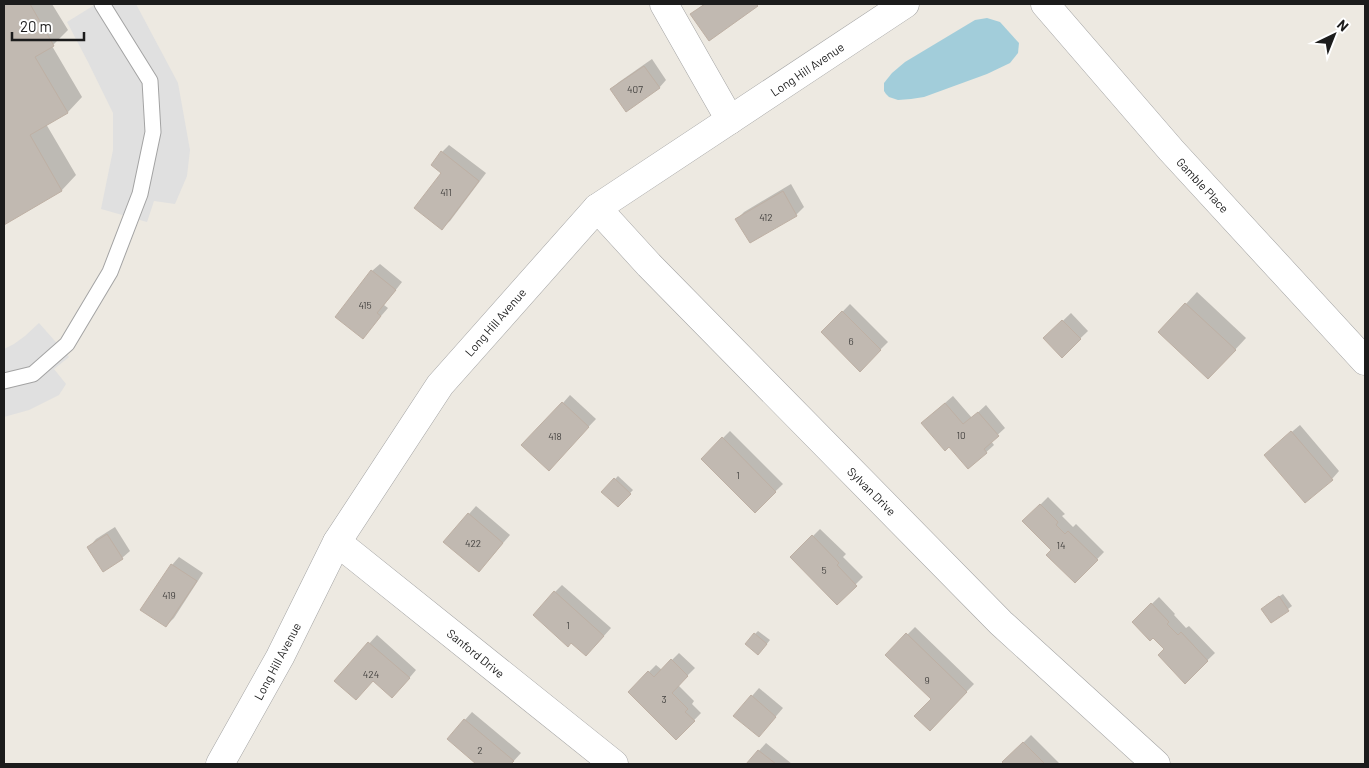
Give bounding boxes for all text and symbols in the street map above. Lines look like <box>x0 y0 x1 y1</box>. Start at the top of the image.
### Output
scale bar <box>12 10 85 42</box>
north arrow <box>1309 10 1359 60</box>
text: N <box>1334 16 1352 35</box>
text: 20 m <box>20 17 52 35</box>
street label: Long Hill Avenue <box>768 39 846 99</box>
house number: 407 <box>627 83 643 95</box>
street label: Gamble Place <box>1174 155 1232 215</box>
house number: 411 <box>440 186 452 198</box>
house number: 412 <box>759 211 773 223</box>
street label: Long Hill Avenue <box>462 285 528 359</box>
house number: 415 <box>358 299 372 311</box>
house number: 6 <box>848 335 854 347</box>
house number: 10 <box>956 429 966 441</box>
house number: 418 <box>548 430 562 442</box>
street label: Sylvan Drive <box>845 464 899 518</box>
house number: 1 <box>736 469 740 481</box>
house number: 422 <box>465 537 481 549</box>
house number: 14 <box>1056 539 1066 551</box>
house number: 5 <box>821 564 827 576</box>
house number: 419 <box>162 589 176 601</box>
house number: 1 <box>566 619 570 631</box>
street label: Long Hill Avenue <box>251 620 303 702</box>
street label: Sanford Drive <box>444 626 508 680</box>
house number: 424 <box>363 668 379 680</box>
house number: 9 <box>924 674 930 686</box>
house number: 3 <box>661 693 667 705</box>
house number: 2 <box>477 744 483 756</box>

